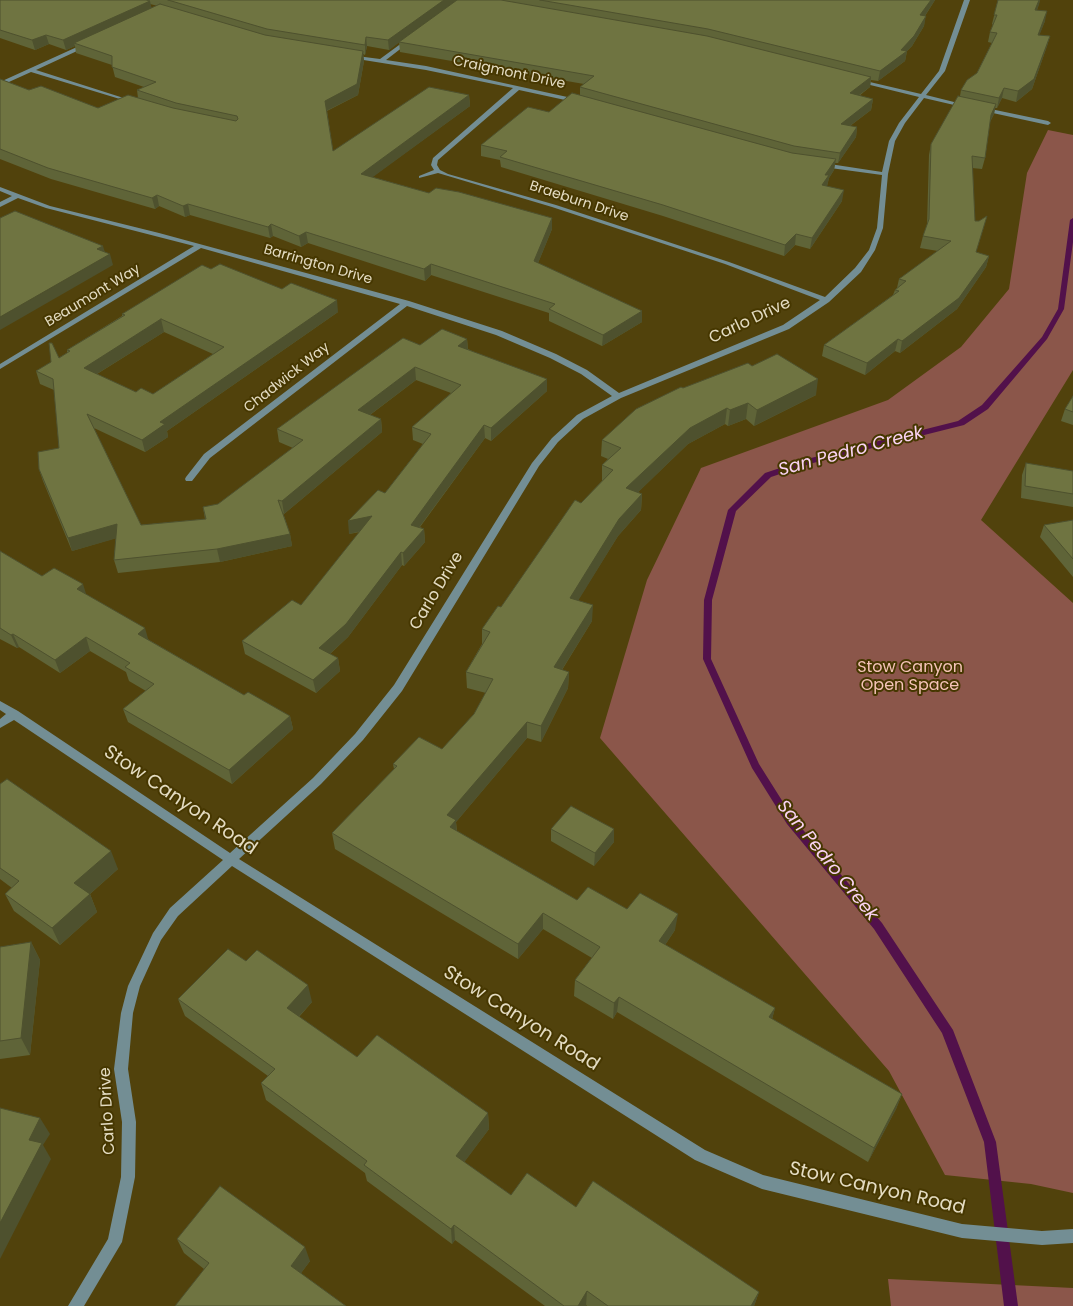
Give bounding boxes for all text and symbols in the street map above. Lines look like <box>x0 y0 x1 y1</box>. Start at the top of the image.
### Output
street label: Craigmont Drive <box>451 53 567 93</box>
street label: Braeburn Drive <box>527 178 631 226</box>
street label: Barrington Drive <box>262 241 374 289</box>
street label: Beaumont Way <box>42 261 144 331</box>
street label: Carlo Drive <box>706 294 794 348</box>
street label: Chadwick Way <box>241 339 333 417</box>
water label: San Pedro Creek <box>776 422 926 482</box>
street label: Carlo Drive <box>406 548 468 634</box>
park label: Stow Canyon Open Space <box>857 658 963 696</box>
street label: Stow Canyon Road <box>99 741 261 861</box>
water label: San Pedro Creek <box>772 796 882 926</box>
street label: Stow Canyon Road <box>439 962 603 1076</box>
street label: Carlo Drive <box>96 1067 120 1155</box>
street label: Stow Canyon Road <box>787 1158 967 1220</box>

